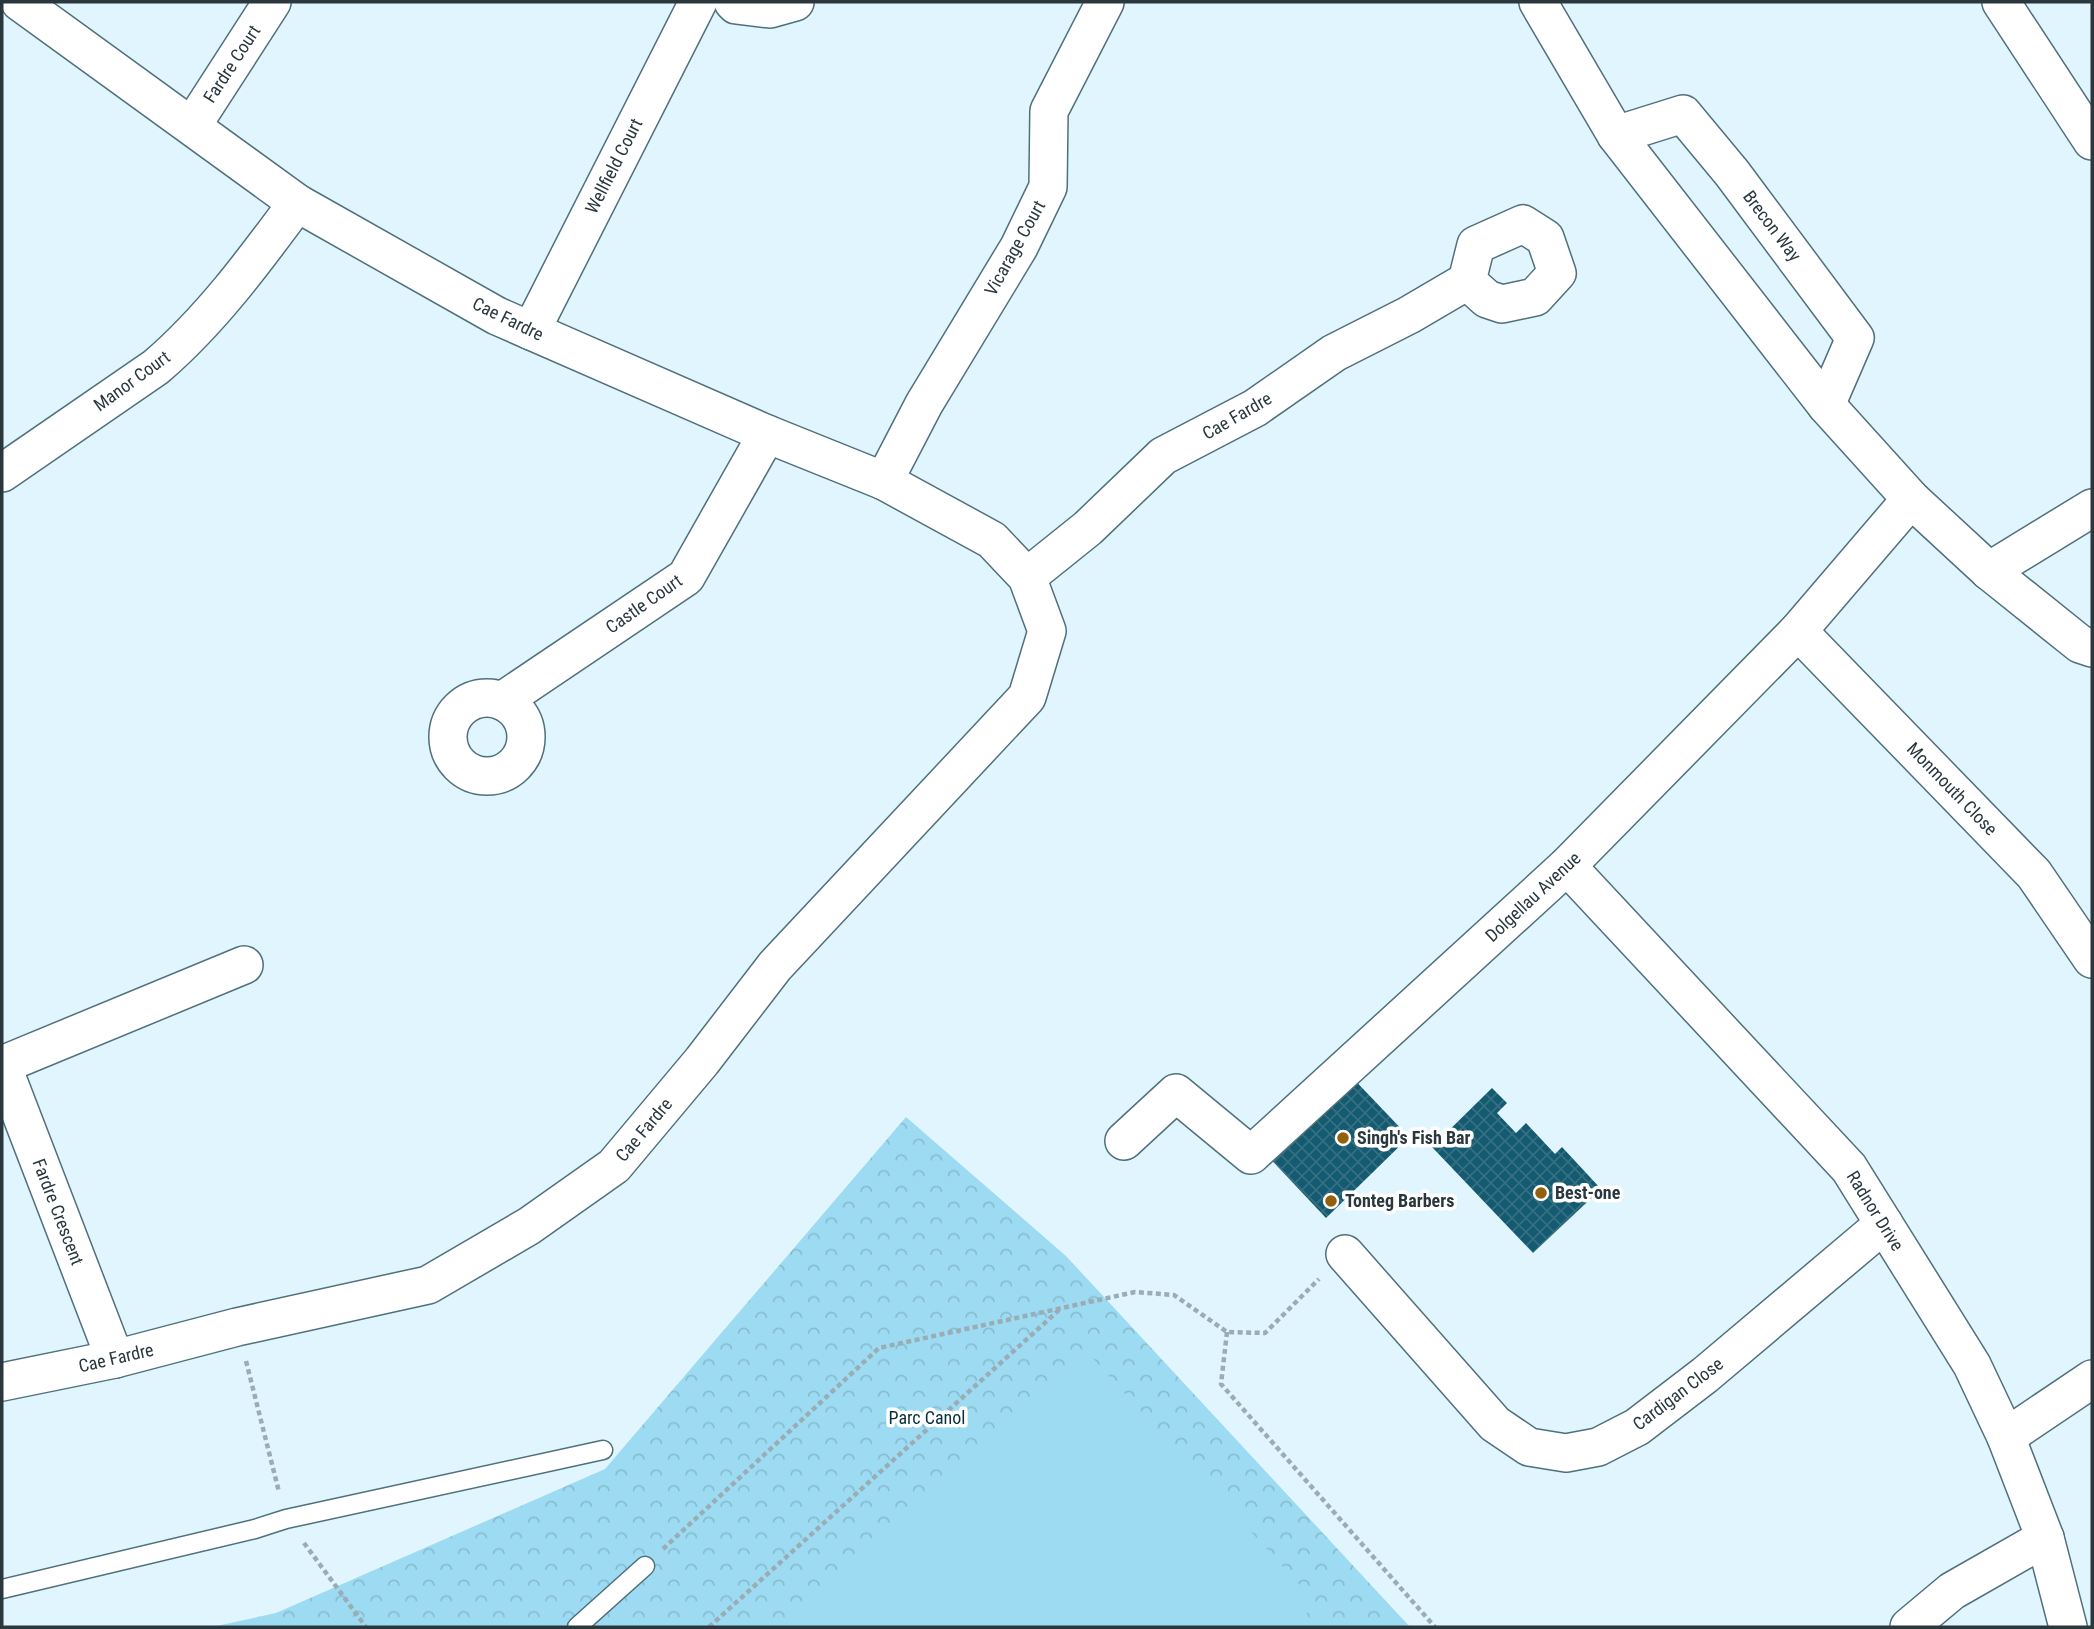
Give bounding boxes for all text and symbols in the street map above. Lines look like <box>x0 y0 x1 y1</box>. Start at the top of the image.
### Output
street label: Fardre Court <box>199 21 264 106</box>
street label: Wellfield Court <box>581 115 646 217</box>
street label: Brecon Way <box>1739 186 1806 266</box>
street label: Vicarage Court <box>980 197 1049 299</box>
street label: Cae Fardre <box>469 292 547 345</box>
street label: Manor Court <box>90 346 174 415</box>
street label: Cae Fardre <box>1198 387 1275 444</box>
street label: Castle Court <box>602 570 686 638</box>
street label: Monmouth Close <box>1903 738 2002 839</box>
street label: Dolgellau Avenue <box>1481 847 1585 946</box>
street label: Cae Fardre <box>611 1094 676 1166</box>
place label: Singh's Fish Bar <box>1357 1127 1471 1148</box>
marker: Singh's Fish Bar <box>1335 1130 1351 1146</box>
street label: Fardre Crescent <box>29 1156 88 1268</box>
street label: Radnor Drive <box>1843 1167 1908 1255</box>
place label: Best-one <box>1555 1182 1621 1203</box>
marker: Best-one <box>1533 1185 1549 1201</box>
place label: Tonteg Barbers <box>1345 1190 1454 1211</box>
marker: Tonteg Barbers <box>1323 1193 1339 1209</box>
street label: Cae Fardre <box>76 1339 155 1376</box>
street label: Cardigan Close <box>1628 1353 1727 1434</box>
park label: Parc Canol <box>889 1407 965 1428</box>

